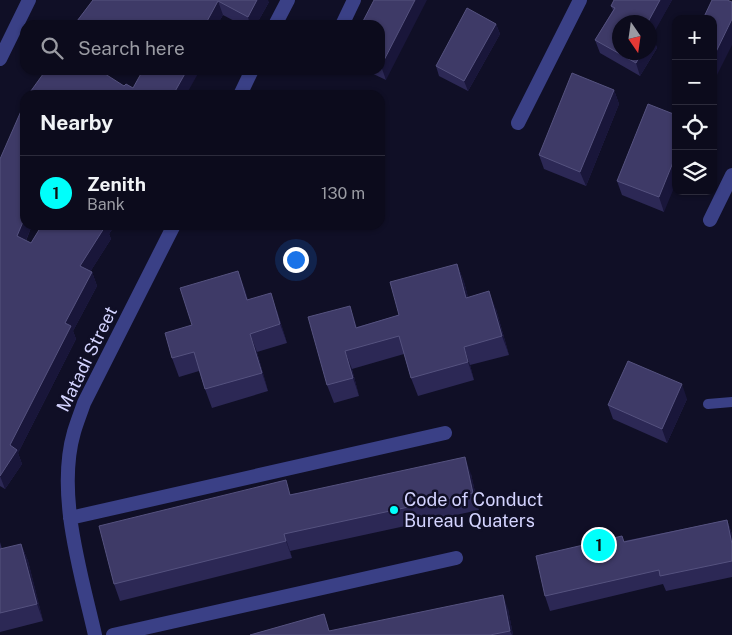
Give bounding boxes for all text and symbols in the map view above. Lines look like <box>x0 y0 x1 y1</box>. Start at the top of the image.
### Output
north arrow <box>612 15 657 60</box>
map controls <box>672 15 717 195</box>
button: + <box>672 15 717 60</box>
search box <box>20 20 385 75</box>
icon: search <box>38 34 66 62</box>
text: Search here <box>78 37 185 59</box>
button: − <box>672 60 717 105</box>
button: locate <box>672 105 717 150</box>
text: Nearby <box>40 110 113 135</box>
button: layers <box>672 150 717 195</box>
text: Zenith <box>87 173 146 195</box>
text: 1 <box>53 184 59 203</box>
text: 130 m <box>321 184 365 203</box>
text: Bank <box>87 195 125 214</box>
your location <box>283 247 309 273</box>
street label: Matadi Street <box>52 303 121 415</box>
place label: Code of Conduct Bureau Quaters <box>404 489 543 531</box>
marker: Code of Conduct Bureau Quaters <box>388 504 400 516</box>
pin: 1 <box>583 526 615 564</box>

